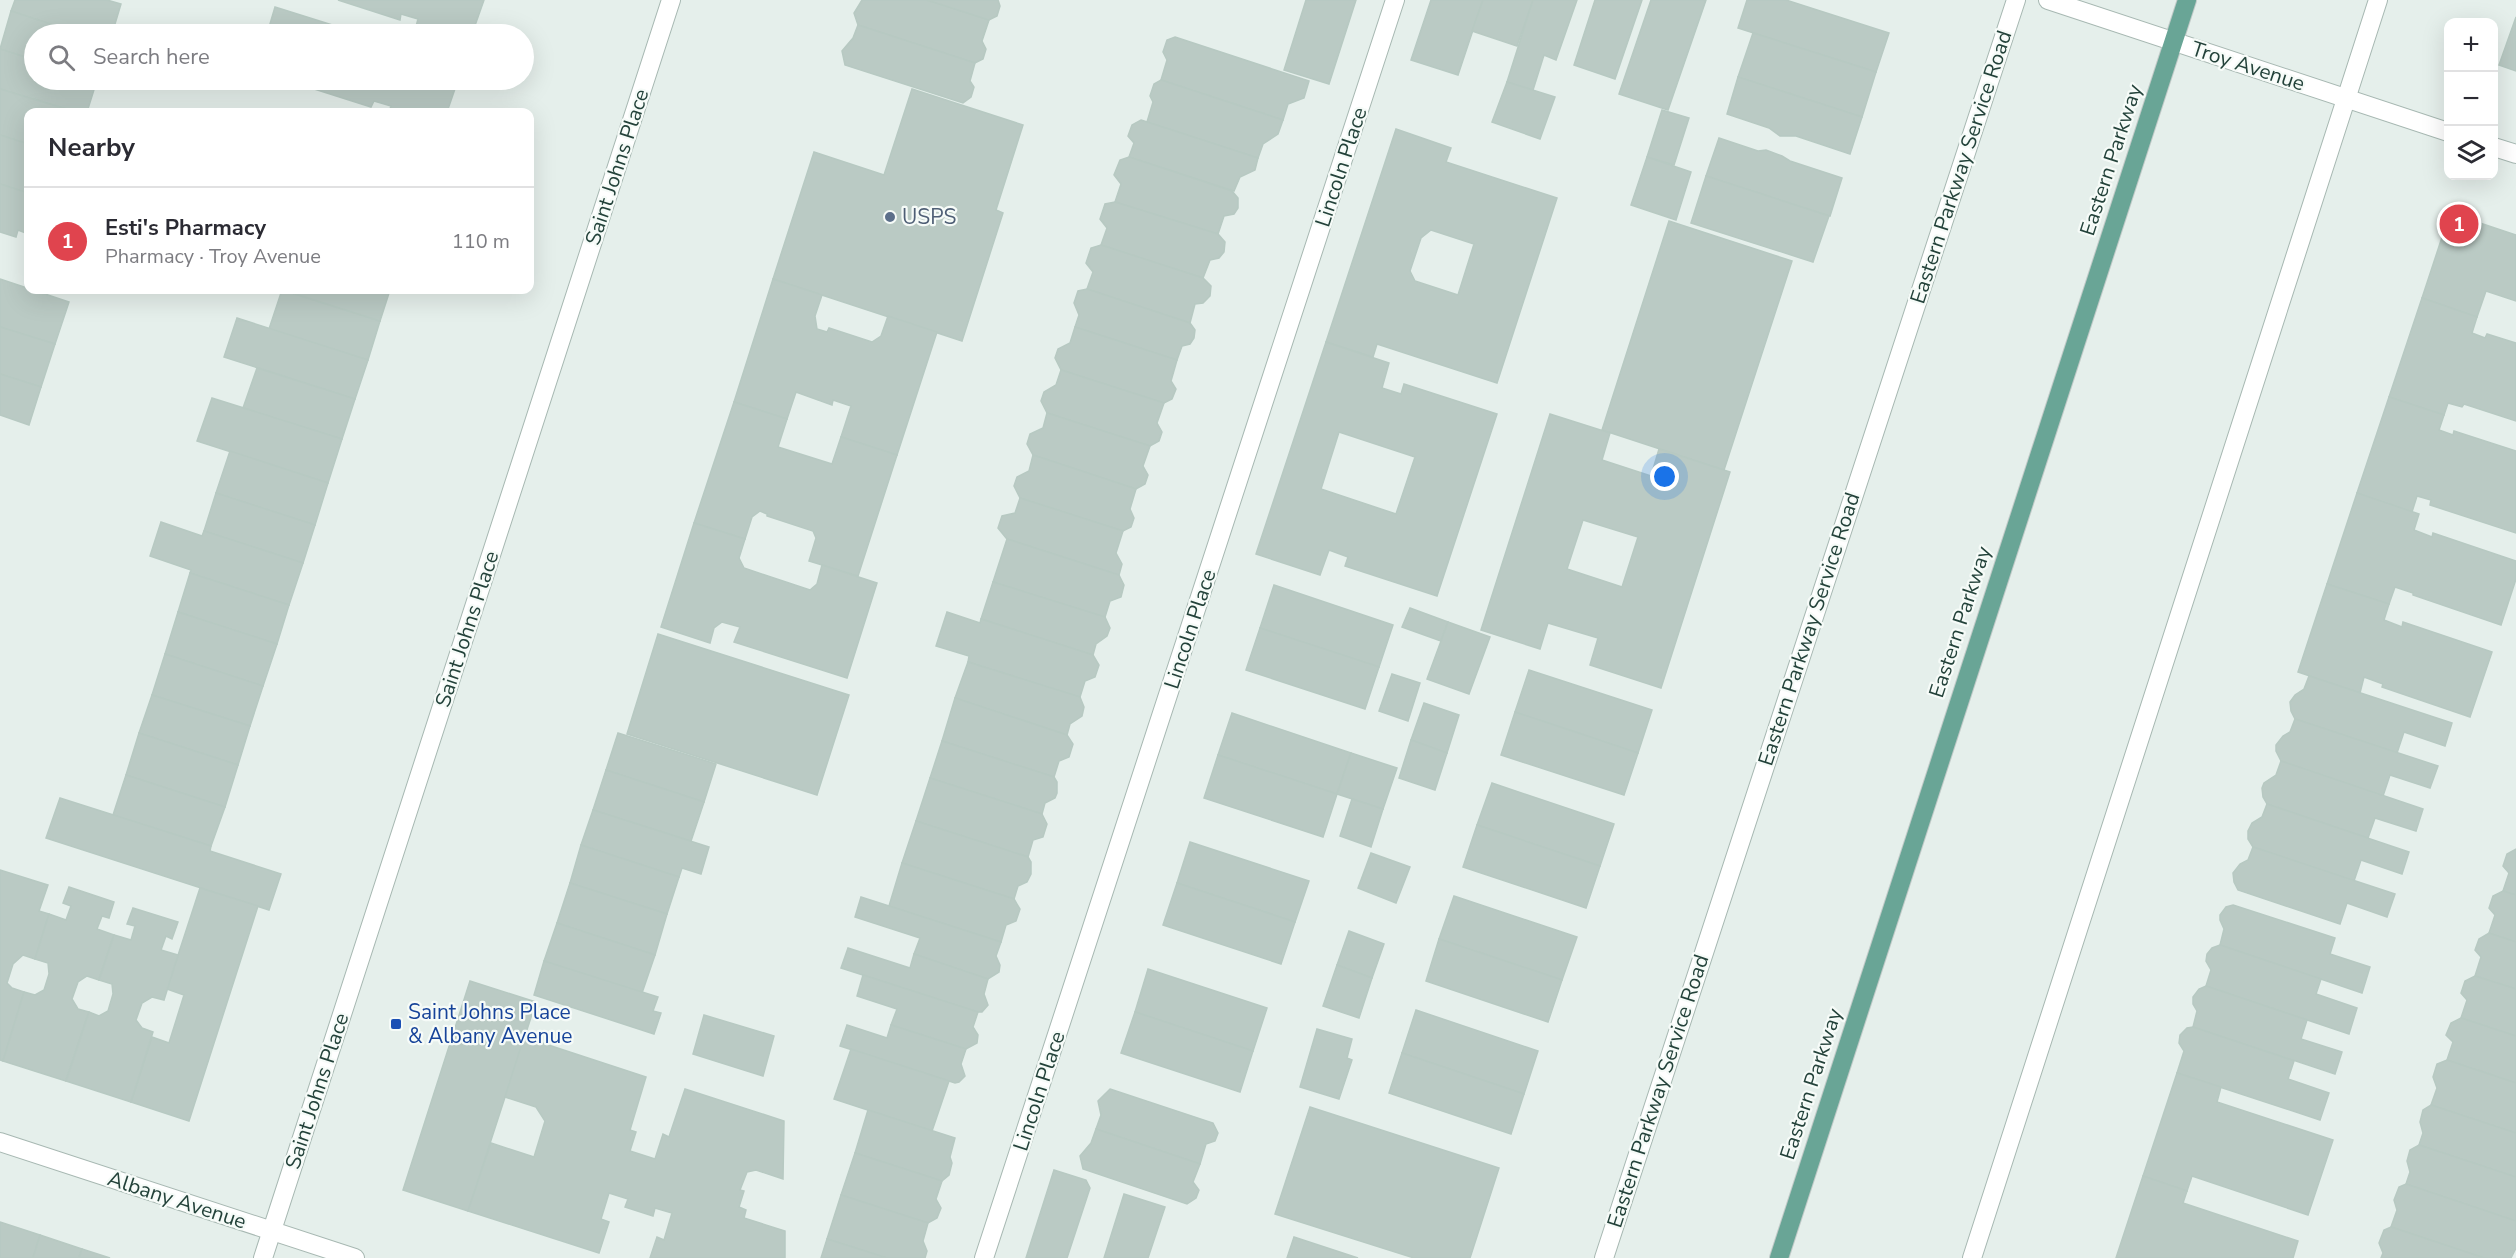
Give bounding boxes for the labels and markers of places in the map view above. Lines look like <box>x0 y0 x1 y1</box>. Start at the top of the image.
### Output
pin: 1 <box>2440 202 2478 246</box>
place label: USPS <box>902 203 956 231</box>
marker: USPS <box>883 210 897 224</box>
place label: Saint Johns Place & Albany Avenue <box>408 998 572 1050</box>
marker: Saint Johns Place & Albany Avenue <box>389 1017 403 1031</box>

